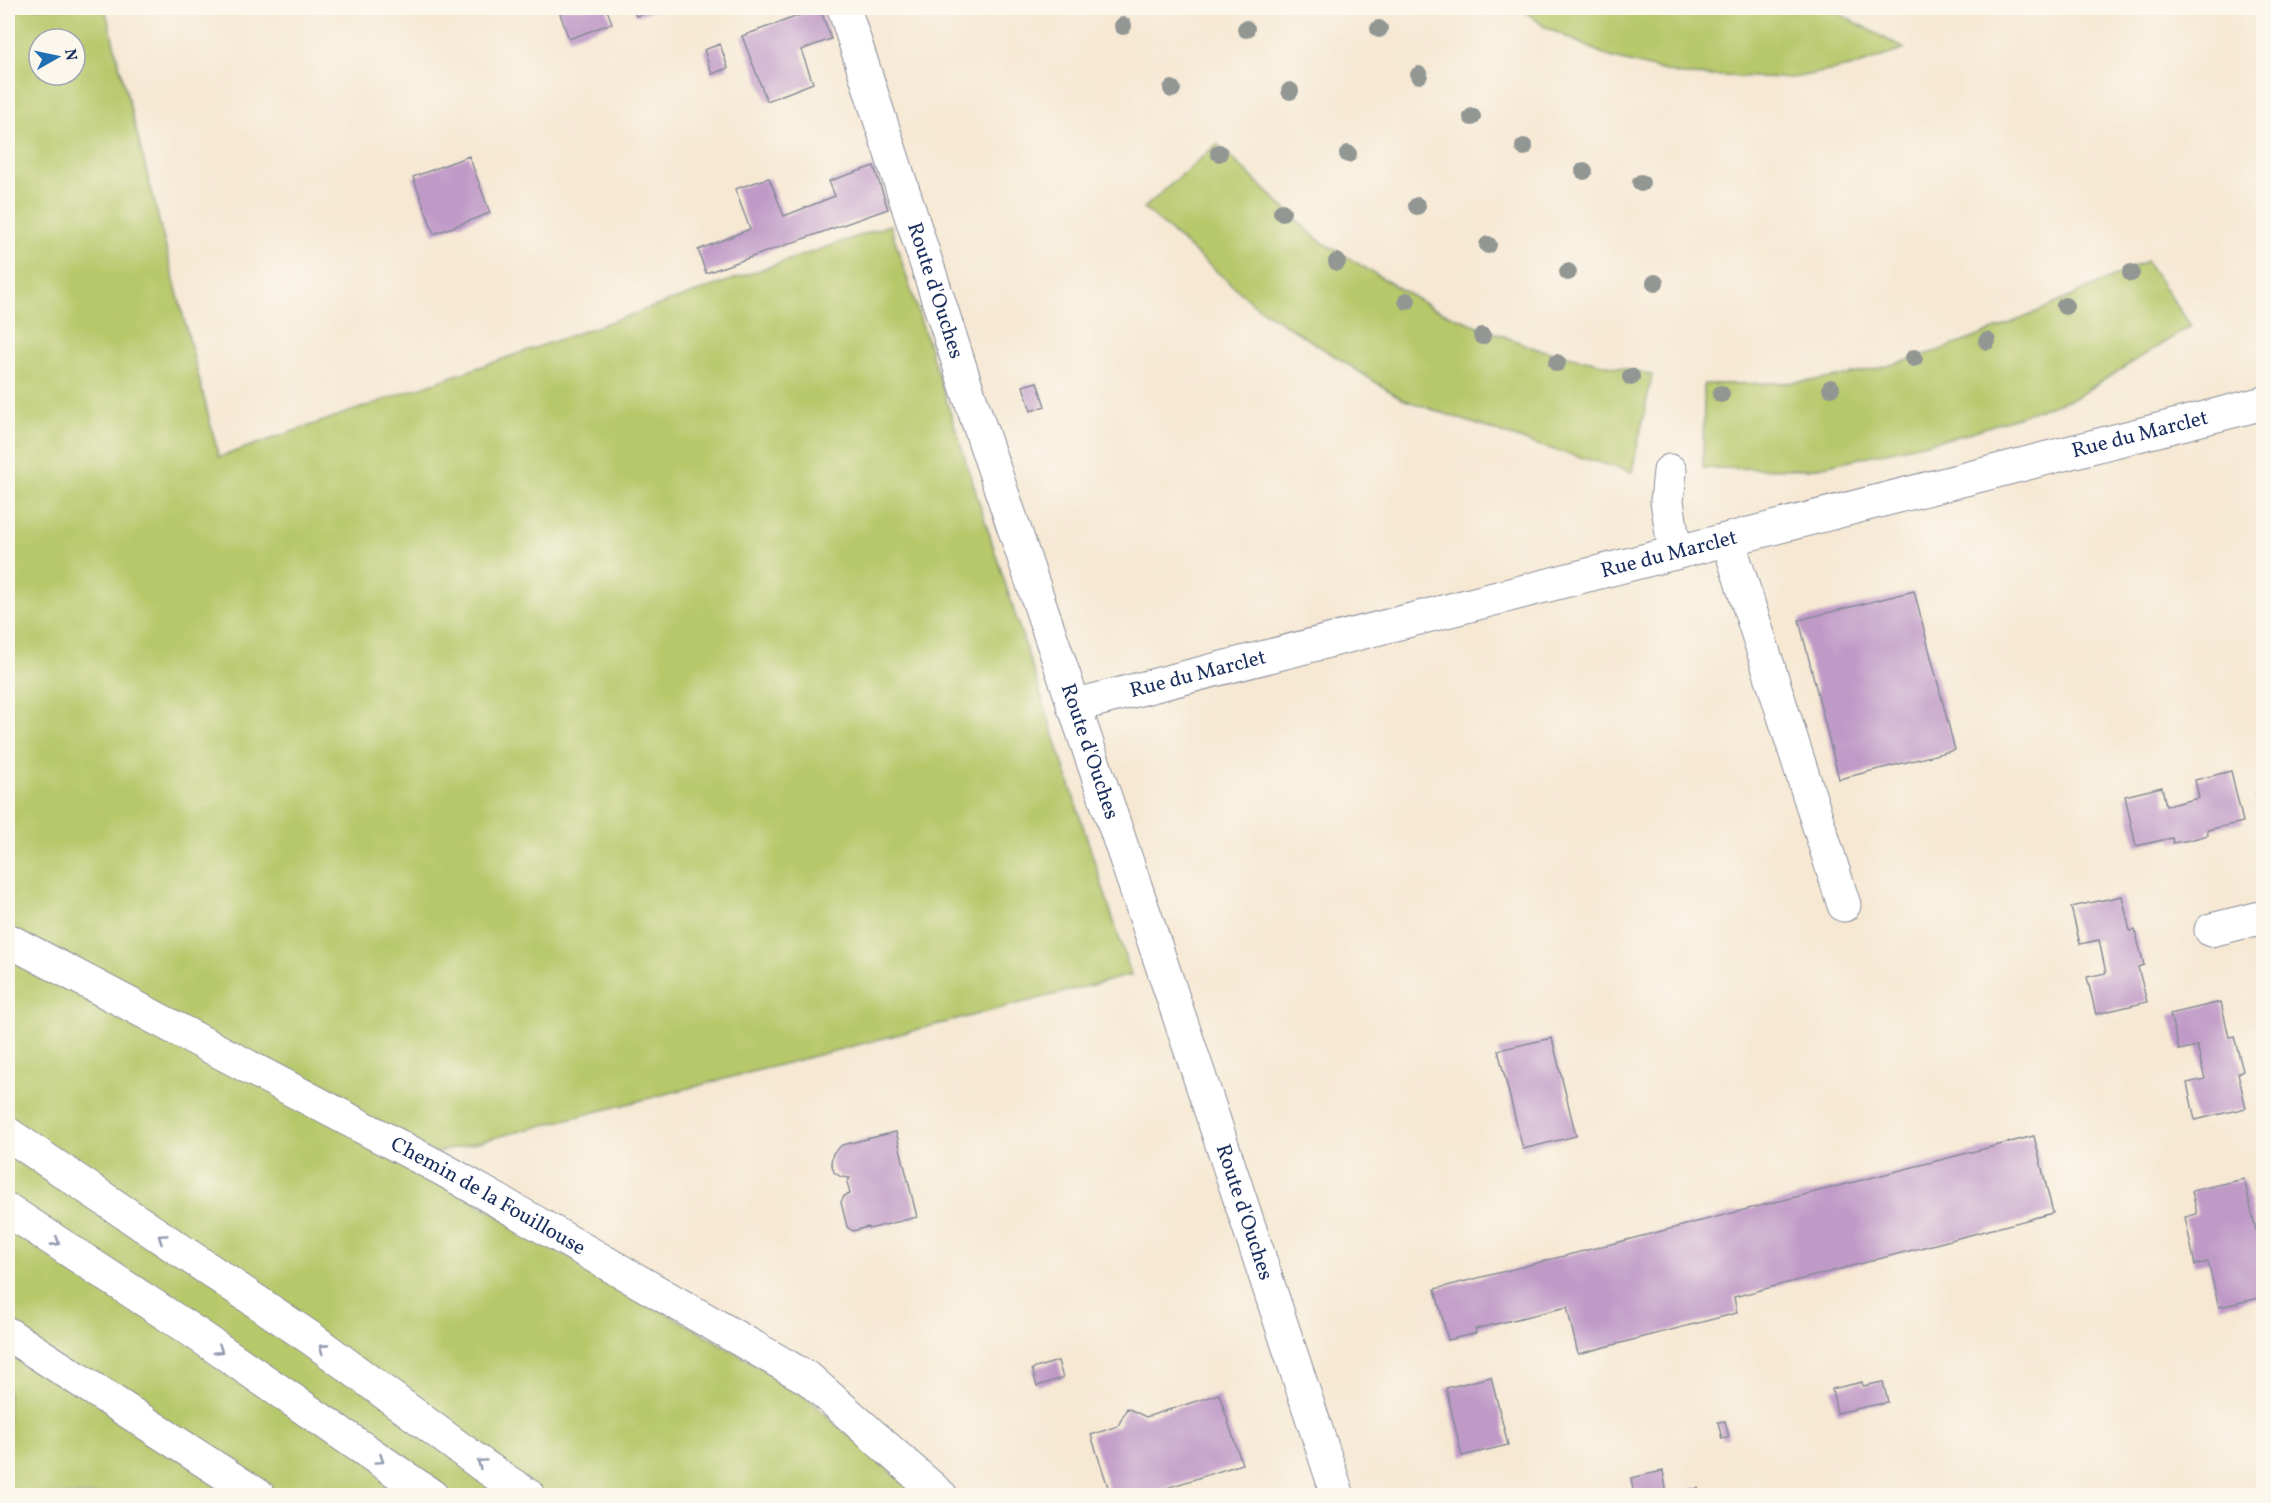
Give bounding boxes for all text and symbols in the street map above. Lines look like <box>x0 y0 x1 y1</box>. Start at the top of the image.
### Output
north arrow <box>27 27 87 87</box>
text: N <box>58 48 82 63</box>
street label: Route d'Ouches <box>900 219 971 363</box>
street label: Rue du Marclet <box>2069 403 2211 466</box>
street label: Rue du Marclet <box>1598 523 1740 586</box>
street label: Rue du Marclet <box>1127 643 1269 705</box>
street label: Route d'Ouches <box>1053 680 1126 823</box>
street label: Chemin de la Fouillouse <box>385 1130 591 1263</box>
street label: Route d'Ouches <box>1208 1140 1280 1284</box>
one-way arrow <box>158 1234 169 1245</box>
one-way arrow <box>50 1235 61 1246</box>
one-way arrow <box>212 1343 223 1354</box>
one-way arrow <box>319 1344 330 1355</box>
one-way arrow <box>373 1453 384 1464</box>
one-way arrow <box>476 1459 487 1470</box>

